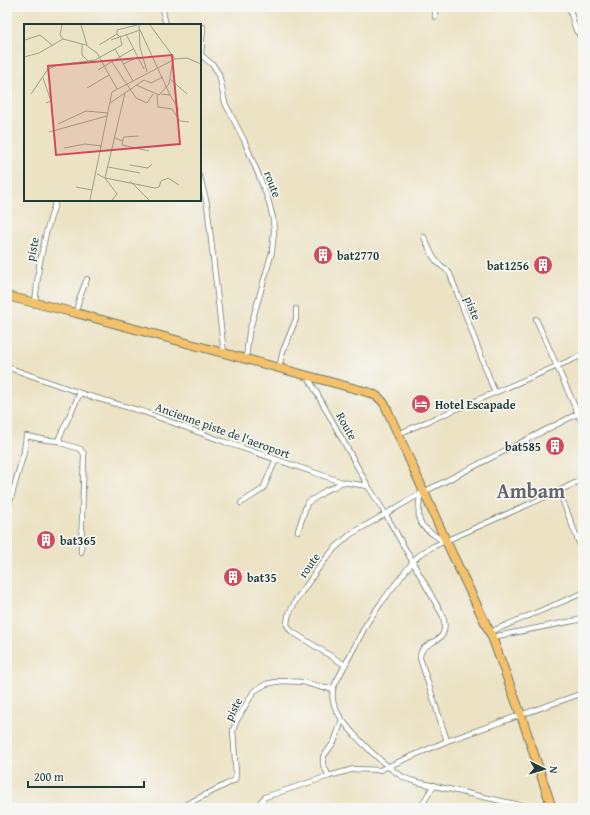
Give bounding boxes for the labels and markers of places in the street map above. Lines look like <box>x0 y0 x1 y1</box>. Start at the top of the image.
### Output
building icon: bat2770 <box>312 244 334 266</box>
place label: bat2770 <box>337 247 379 264</box>
building icon: bat1256 <box>532 254 554 276</box>
place label: bat1256 <box>487 257 529 274</box>
hotel icon: Hotel Escapade <box>410 393 432 415</box>
place label: Hotel Escapade <box>435 396 516 413</box>
building icon: bat585 <box>544 435 566 457</box>
place label: bat585 <box>505 438 541 455</box>
building icon: bat365 <box>35 529 57 551</box>
place label: bat365 <box>60 532 96 549</box>
building icon: bat35 <box>222 566 244 588</box>
place label: bat35 <box>247 569 277 586</box>

